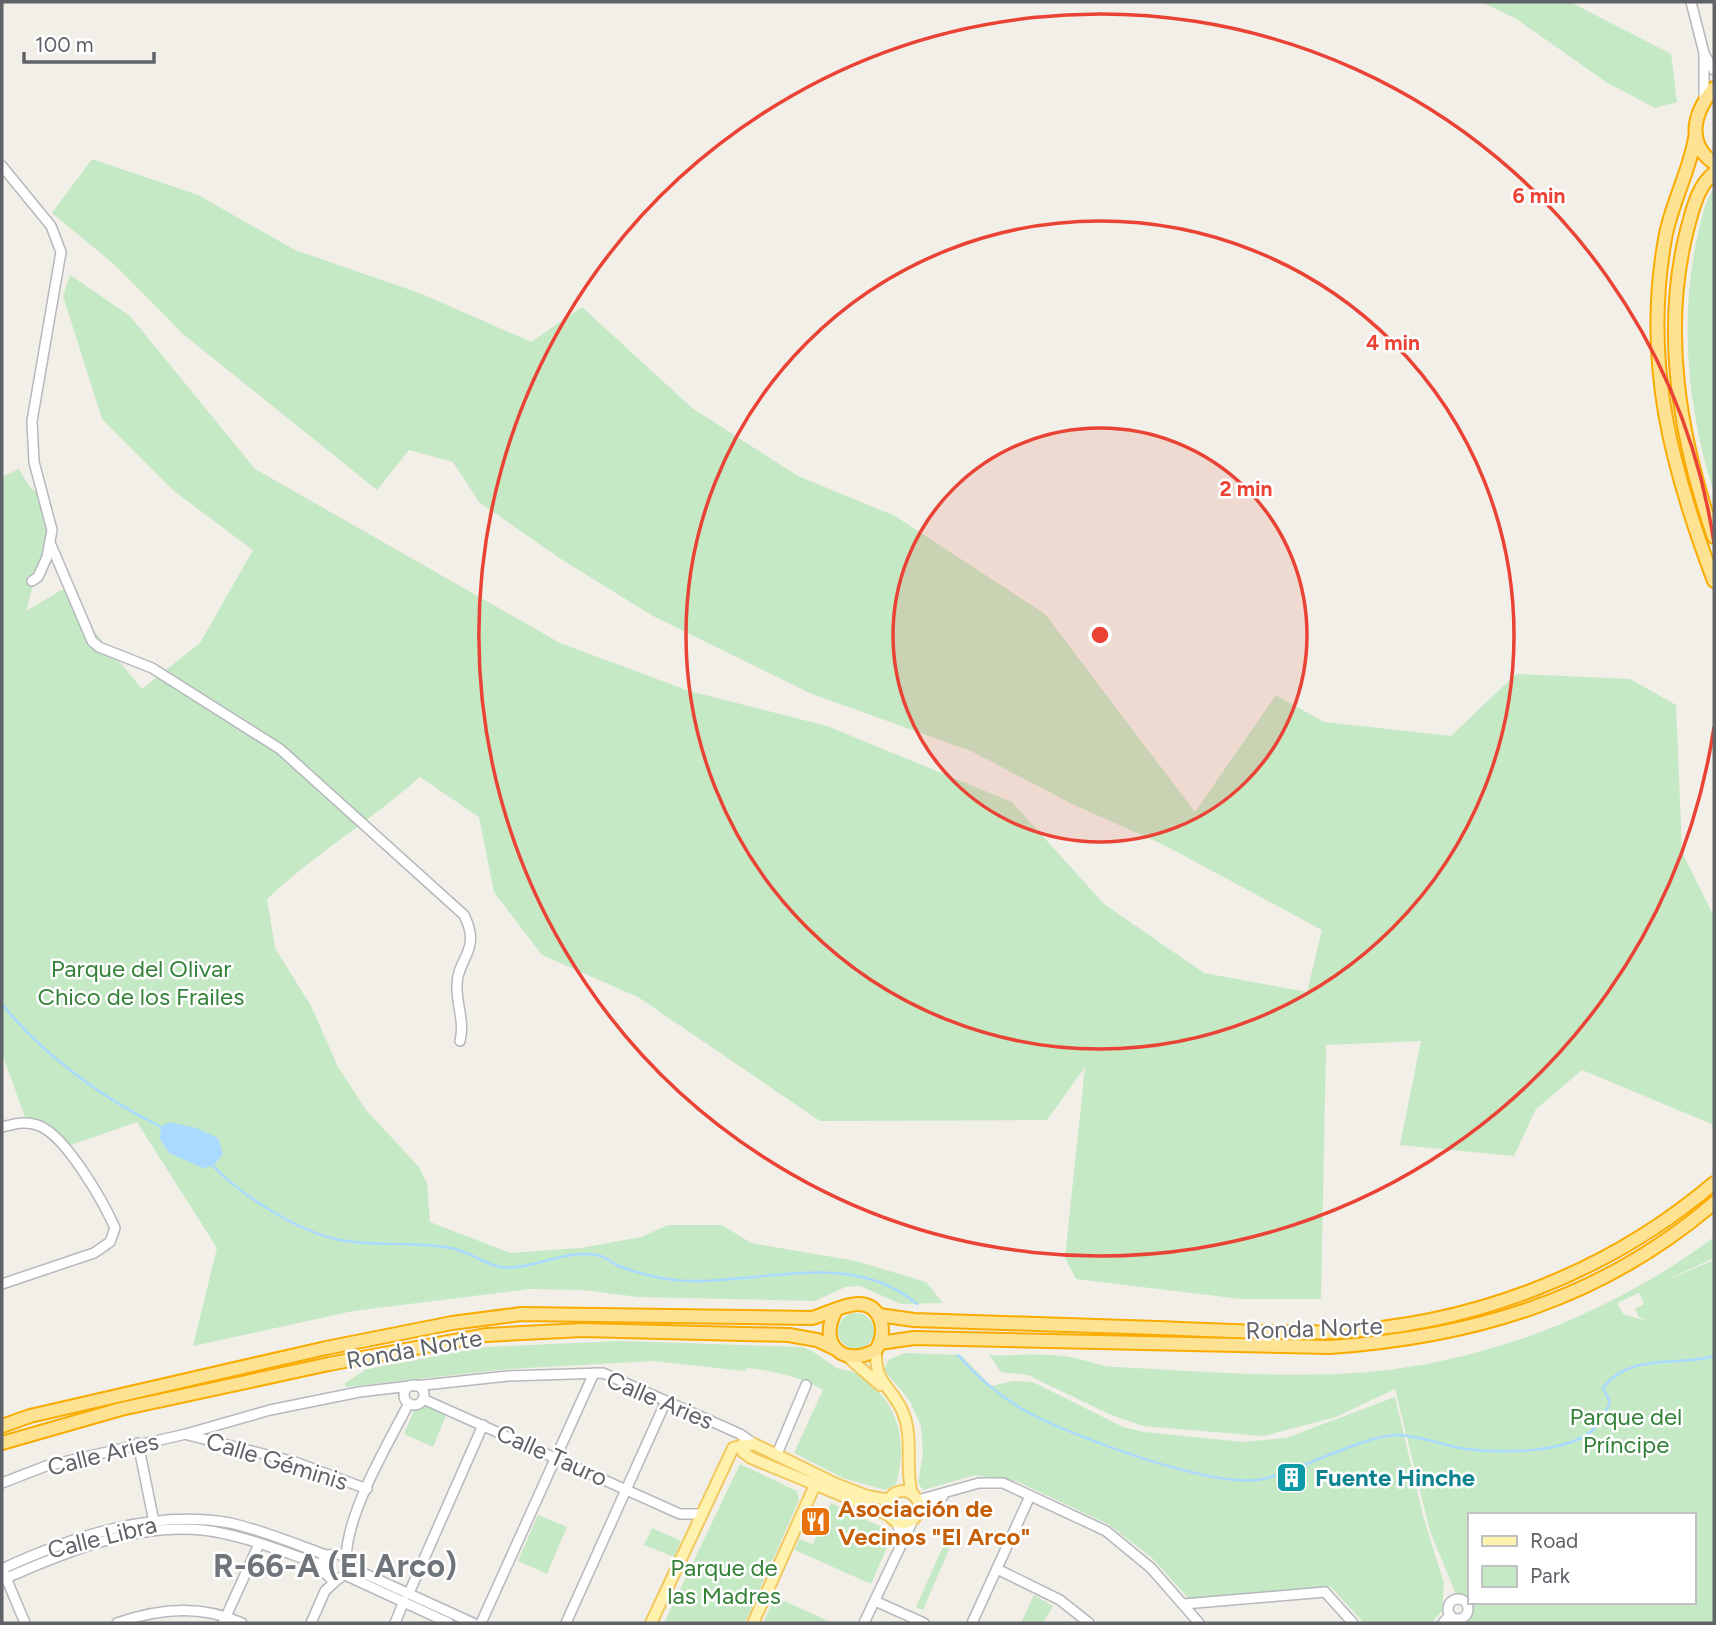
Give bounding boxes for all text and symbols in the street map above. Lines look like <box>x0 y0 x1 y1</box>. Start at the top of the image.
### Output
scale bar <box>24 21 154 65</box>
text: 100 m <box>35 32 94 57</box>
text: 6 min <box>1513 183 1565 208</box>
text: 4 min <box>1366 330 1420 355</box>
text: 2 min <box>1220 476 1272 501</box>
centre of rings <box>1088 623 1112 647</box>
park label: Parque del Olivar Chico de los Frailes <box>38 954 244 1011</box>
street label: Ronda Norte <box>1245 1311 1383 1345</box>
street label: Ronda Norte <box>344 1323 484 1375</box>
street label: Calle Aries <box>602 1365 718 1435</box>
park label: Parque del Príncipe <box>1570 1402 1682 1459</box>
street label: Calle Tauro <box>492 1418 612 1492</box>
street label: Calle Aries <box>44 1426 162 1482</box>
street label: Calle Géminis <box>203 1426 351 1496</box>
building icon: Fuente Hinche <box>1275 1460 1309 1494</box>
place label: Fuente Hinche <box>1315 1463 1475 1492</box>
place label: Asociación de Vecinos "El Arco" <box>838 1494 1030 1551</box>
restaurant icon: Asociación de Vecinos "El Arco" <box>798 1505 832 1539</box>
street label: Calle Libra <box>44 1509 160 1565</box>
legend <box>1468 1513 1695 1604</box>
text: Road <box>1530 1528 1578 1553</box>
district label: R-66-A (El Arco) <box>213 1547 457 1585</box>
park label: Parque de las Madres <box>667 1553 781 1610</box>
text: Park <box>1530 1563 1571 1588</box>

